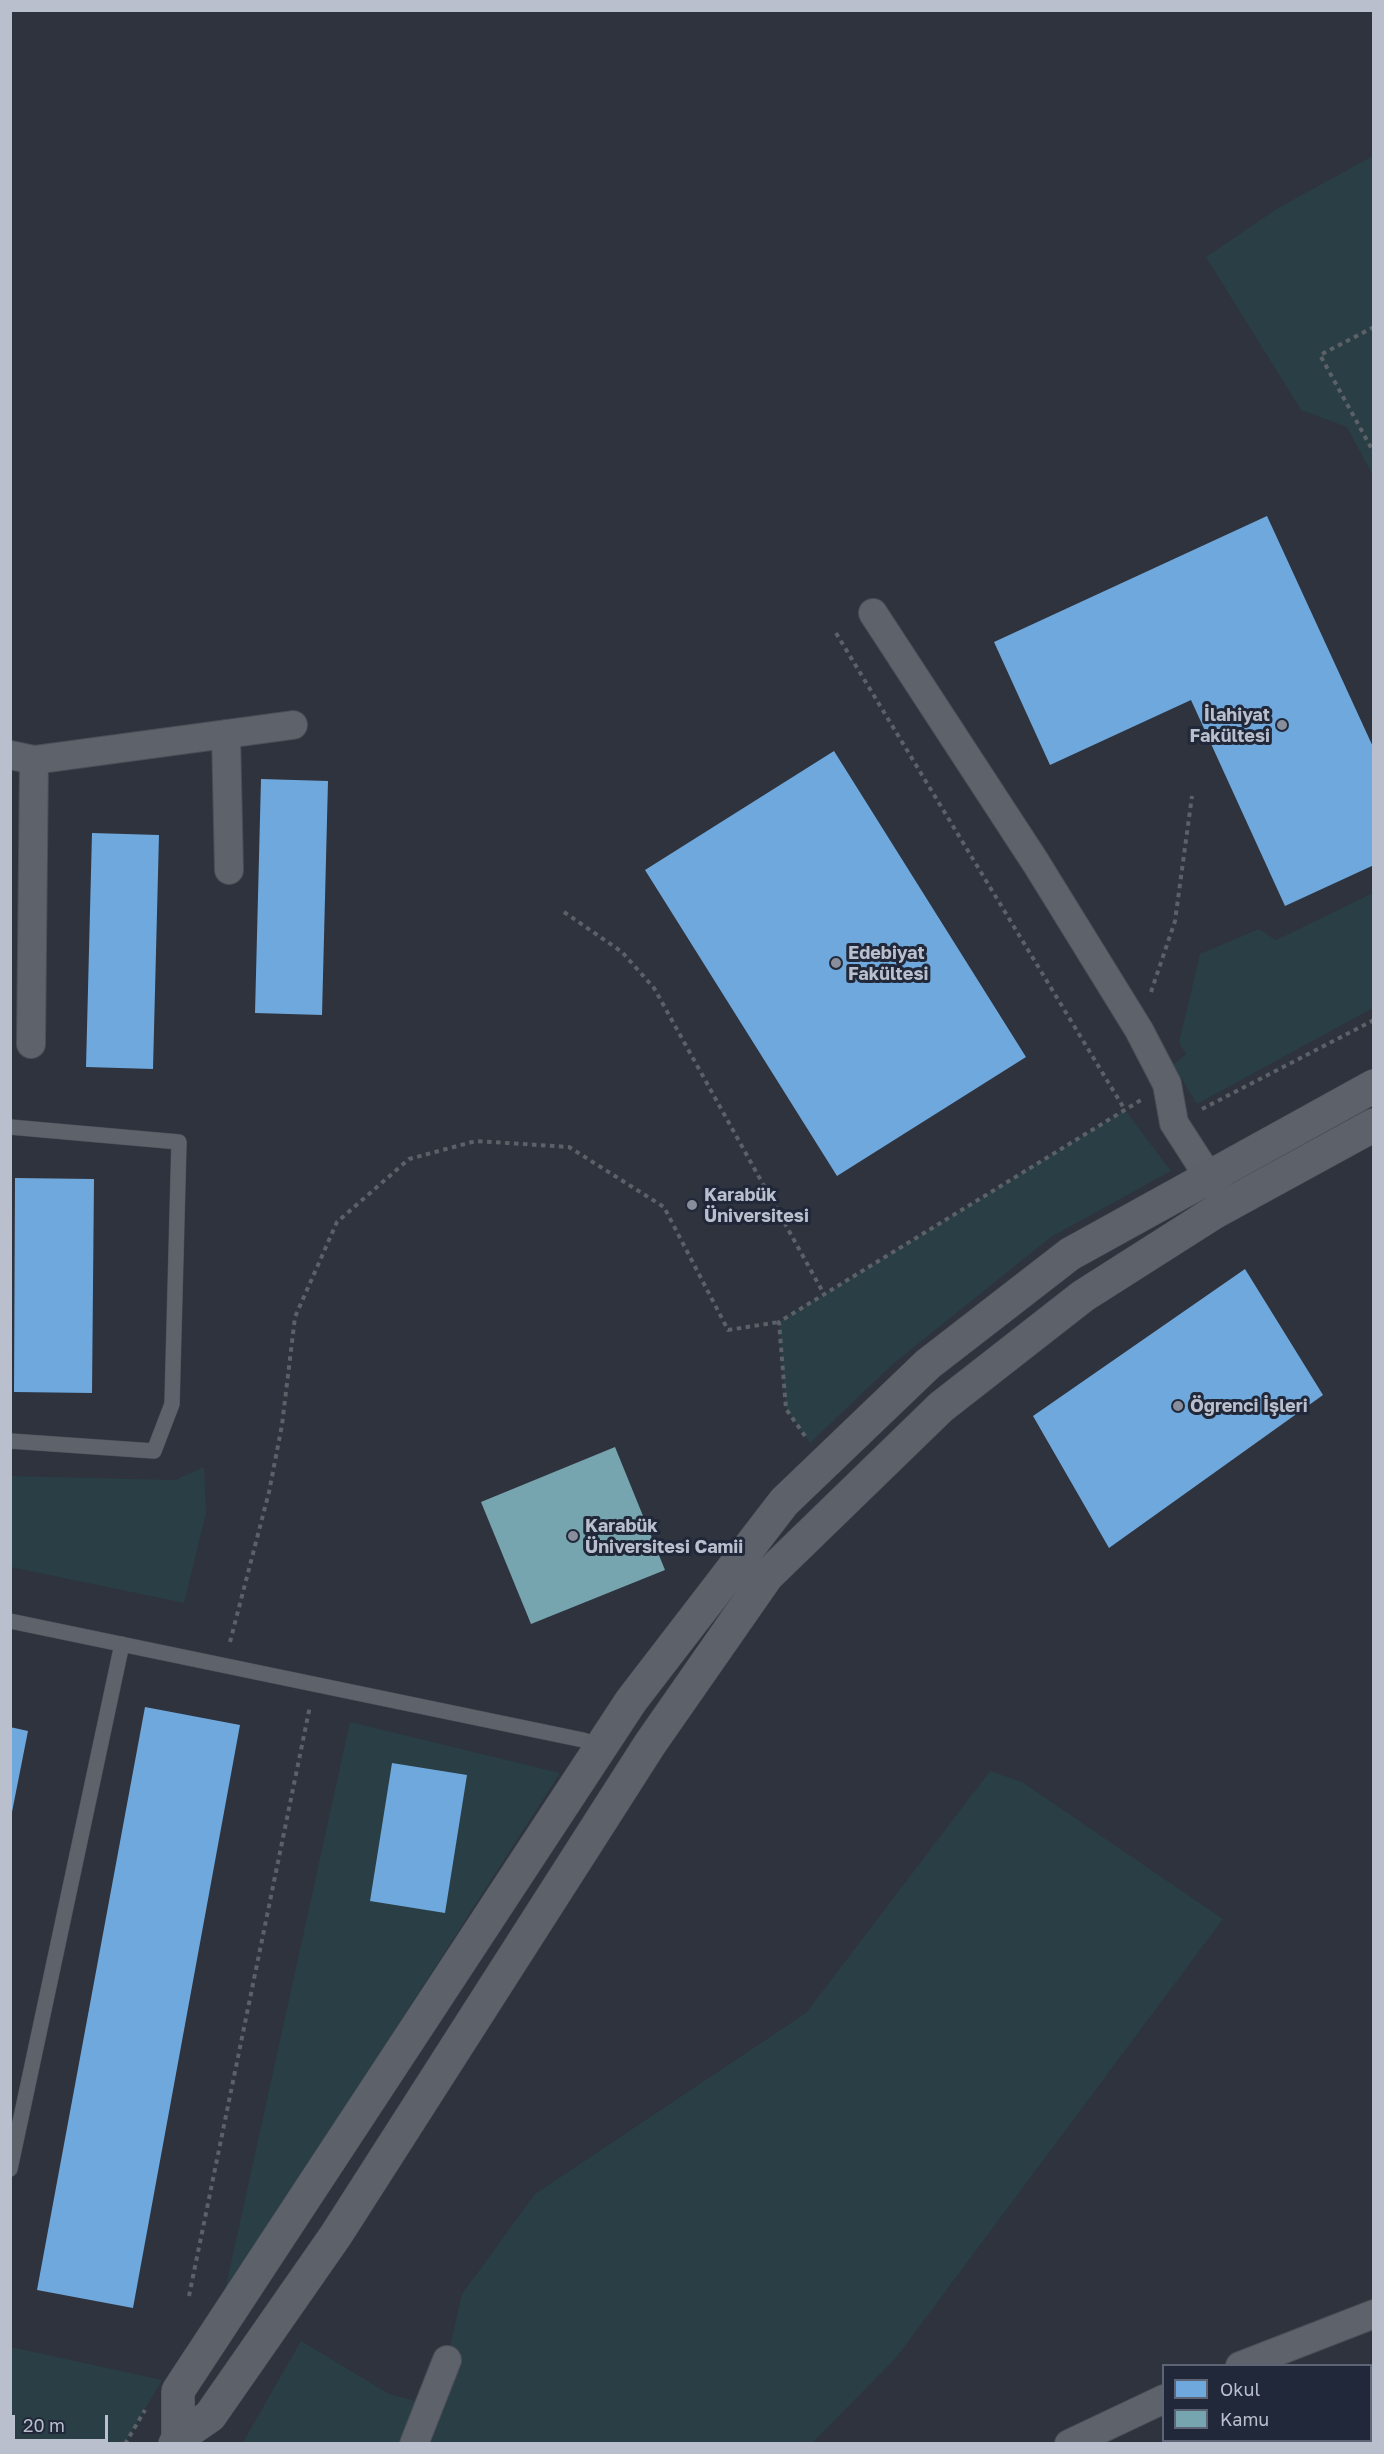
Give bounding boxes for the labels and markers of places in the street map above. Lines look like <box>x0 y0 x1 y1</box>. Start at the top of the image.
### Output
place label: İlahiyat Fakültesi <box>1190 704 1270 746</box>
marker: İlahiyat Fakültesi <box>1275 718 1289 732</box>
place label: Edebiyat Fakültesi <box>848 942 928 984</box>
marker: Edebiyat Fakültesi <box>829 956 843 970</box>
place label: Karabük Üniversitesi <box>704 1184 809 1226</box>
marker: Karabük Üniversitesi <box>685 1198 699 1212</box>
place label: Öğrenci İşleri <box>1190 1395 1308 1417</box>
marker: Öğrenci İşleri <box>1171 1399 1185 1413</box>
place label: Karabük Üniversitesi Camii <box>585 1515 743 1558</box>
marker: Karabük Üniversitesi Camii <box>566 1529 580 1543</box>

